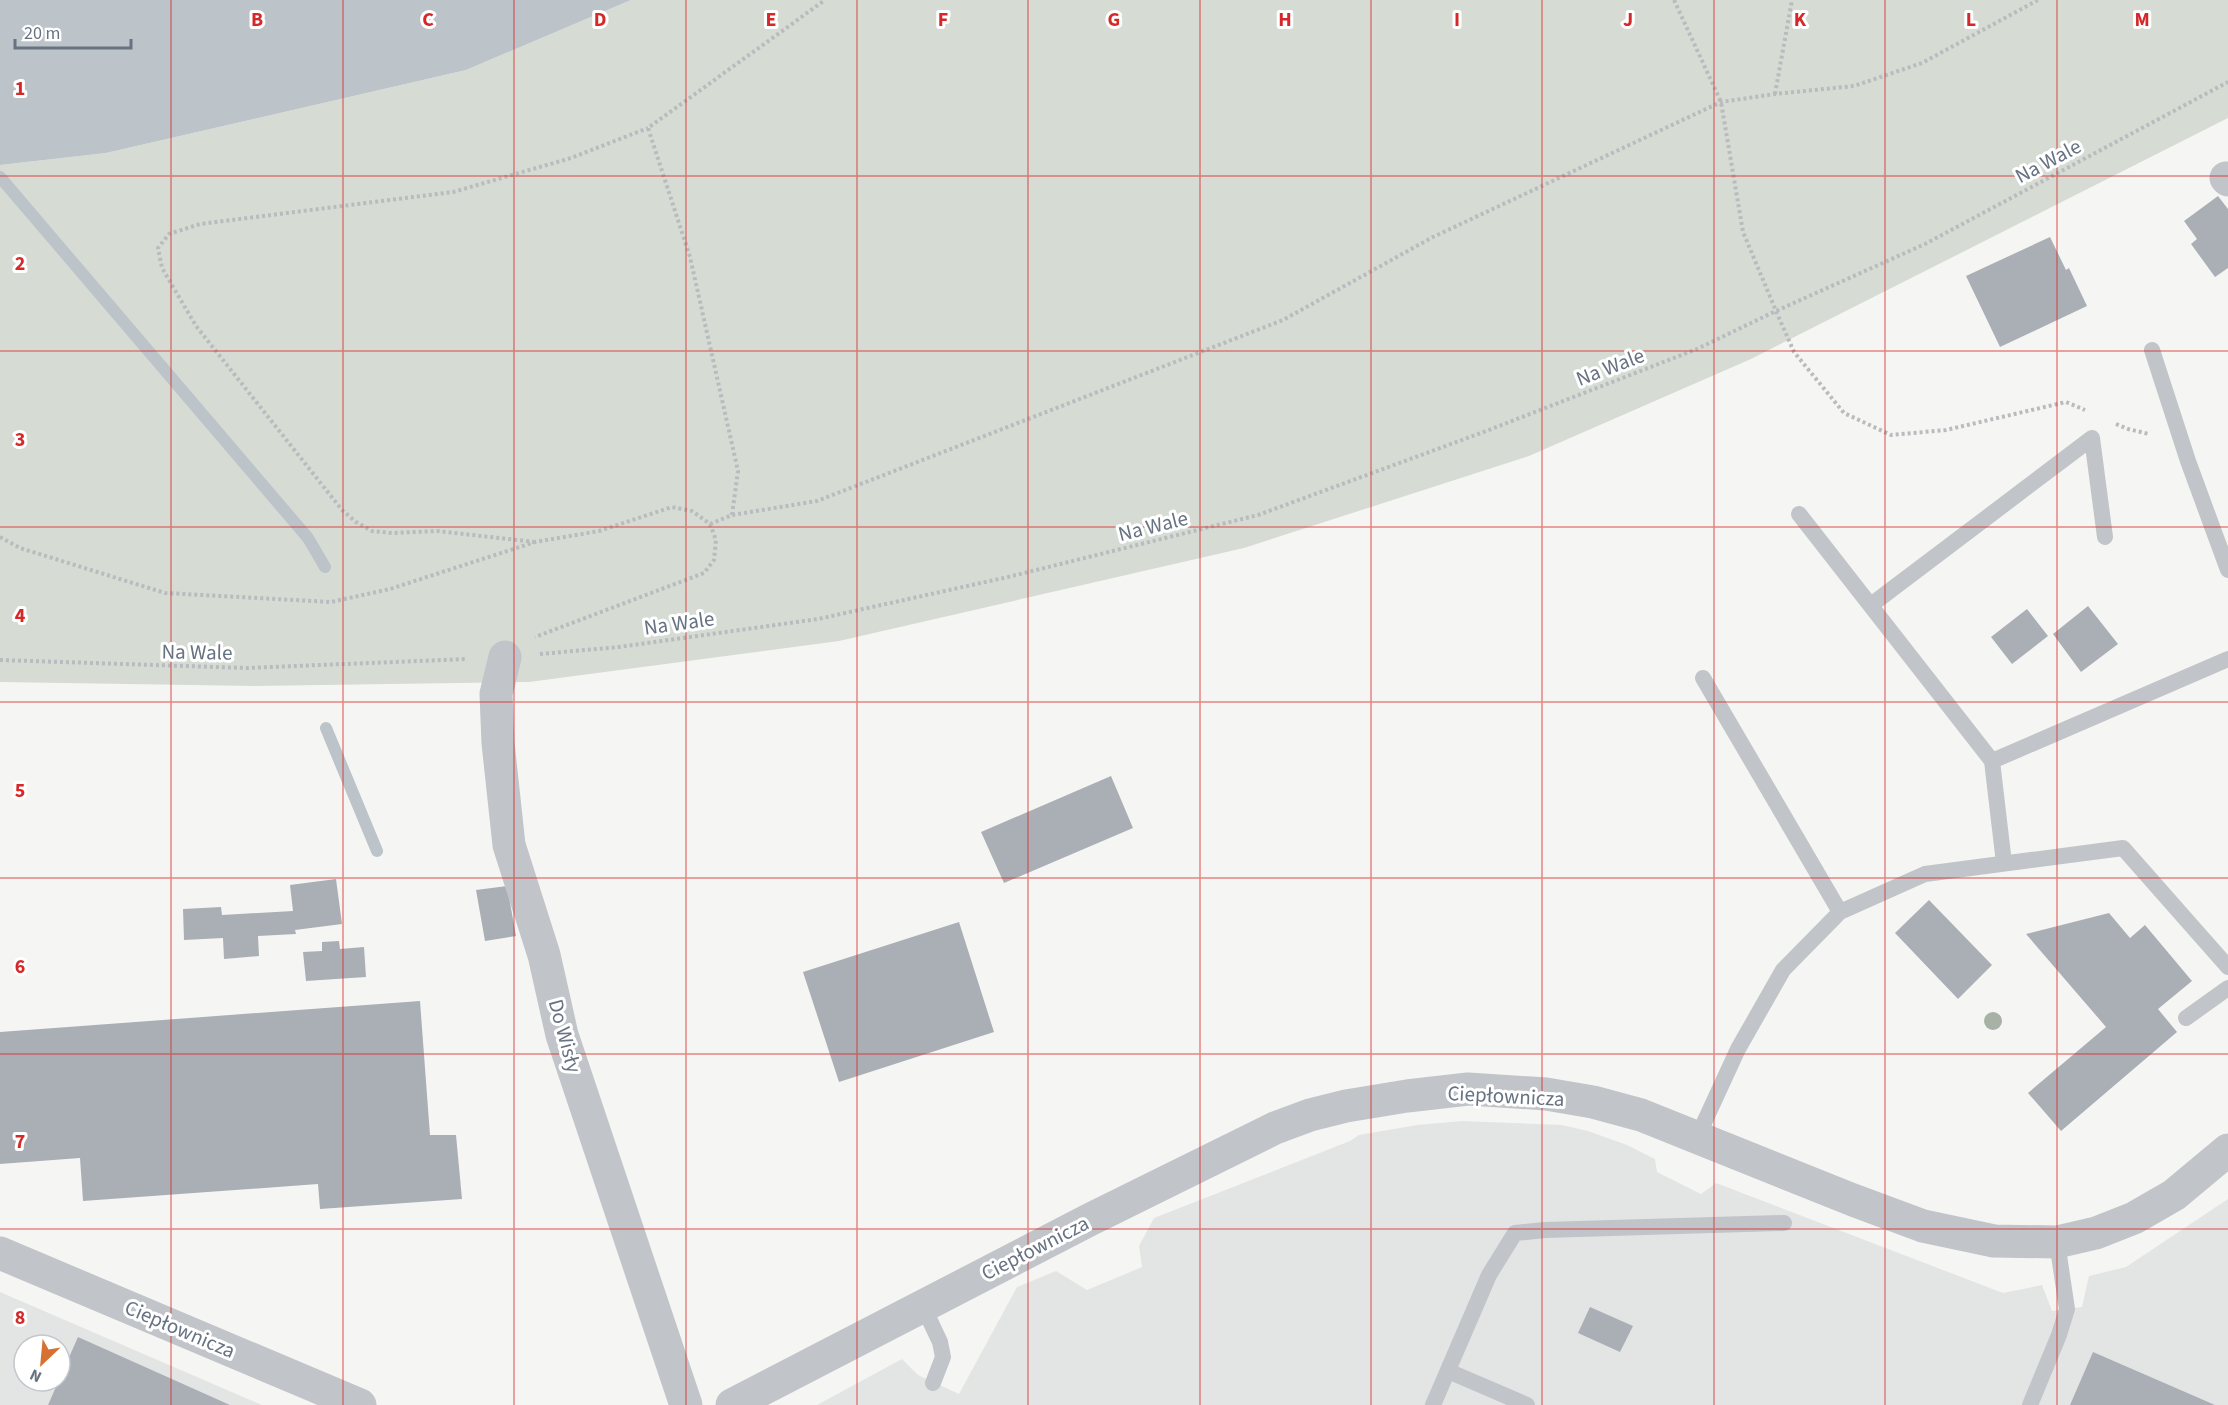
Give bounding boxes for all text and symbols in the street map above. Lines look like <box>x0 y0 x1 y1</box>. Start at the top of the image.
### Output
text: B <box>251 6 263 34</box>
text: C <box>422 6 434 34</box>
text: D <box>594 6 606 34</box>
text: E <box>766 6 776 34</box>
text: F <box>938 6 948 34</box>
text: G <box>1108 6 1120 34</box>
text: H <box>1278 6 1292 34</box>
text: I <box>1454 6 1460 34</box>
text: J <box>1623 6 1633 34</box>
text: K <box>1794 6 1807 34</box>
text: L <box>1966 6 1976 34</box>
text: M <box>2134 6 2150 34</box>
scale bar <box>15 12 130 50</box>
text: 20 m <box>24 21 60 46</box>
text: 1 <box>15 75 25 103</box>
street label: Na Wale <box>2010 131 2086 191</box>
text: 2 <box>15 250 25 278</box>
street label: Na Wale <box>1572 340 1648 394</box>
text: 3 <box>15 426 25 454</box>
street label: Na Wale <box>1115 503 1191 549</box>
text: 4 <box>15 602 26 630</box>
street label: Na Wale <box>642 603 716 643</box>
street label: Na Wale <box>161 636 233 668</box>
text: 5 <box>15 777 25 805</box>
text: 6 <box>15 953 25 981</box>
street label: Do Wisły <box>541 996 589 1076</box>
street label: Ciepłownicza <box>1447 1078 1565 1114</box>
text: 7 <box>15 1128 25 1156</box>
street label: Ciepłownicza <box>976 1208 1094 1288</box>
street label: Ciepłownicza <box>120 1292 240 1366</box>
text: 8 <box>15 1304 25 1332</box>
north arrow <box>12 1333 72 1393</box>
text: N <box>26 1363 45 1388</box>

